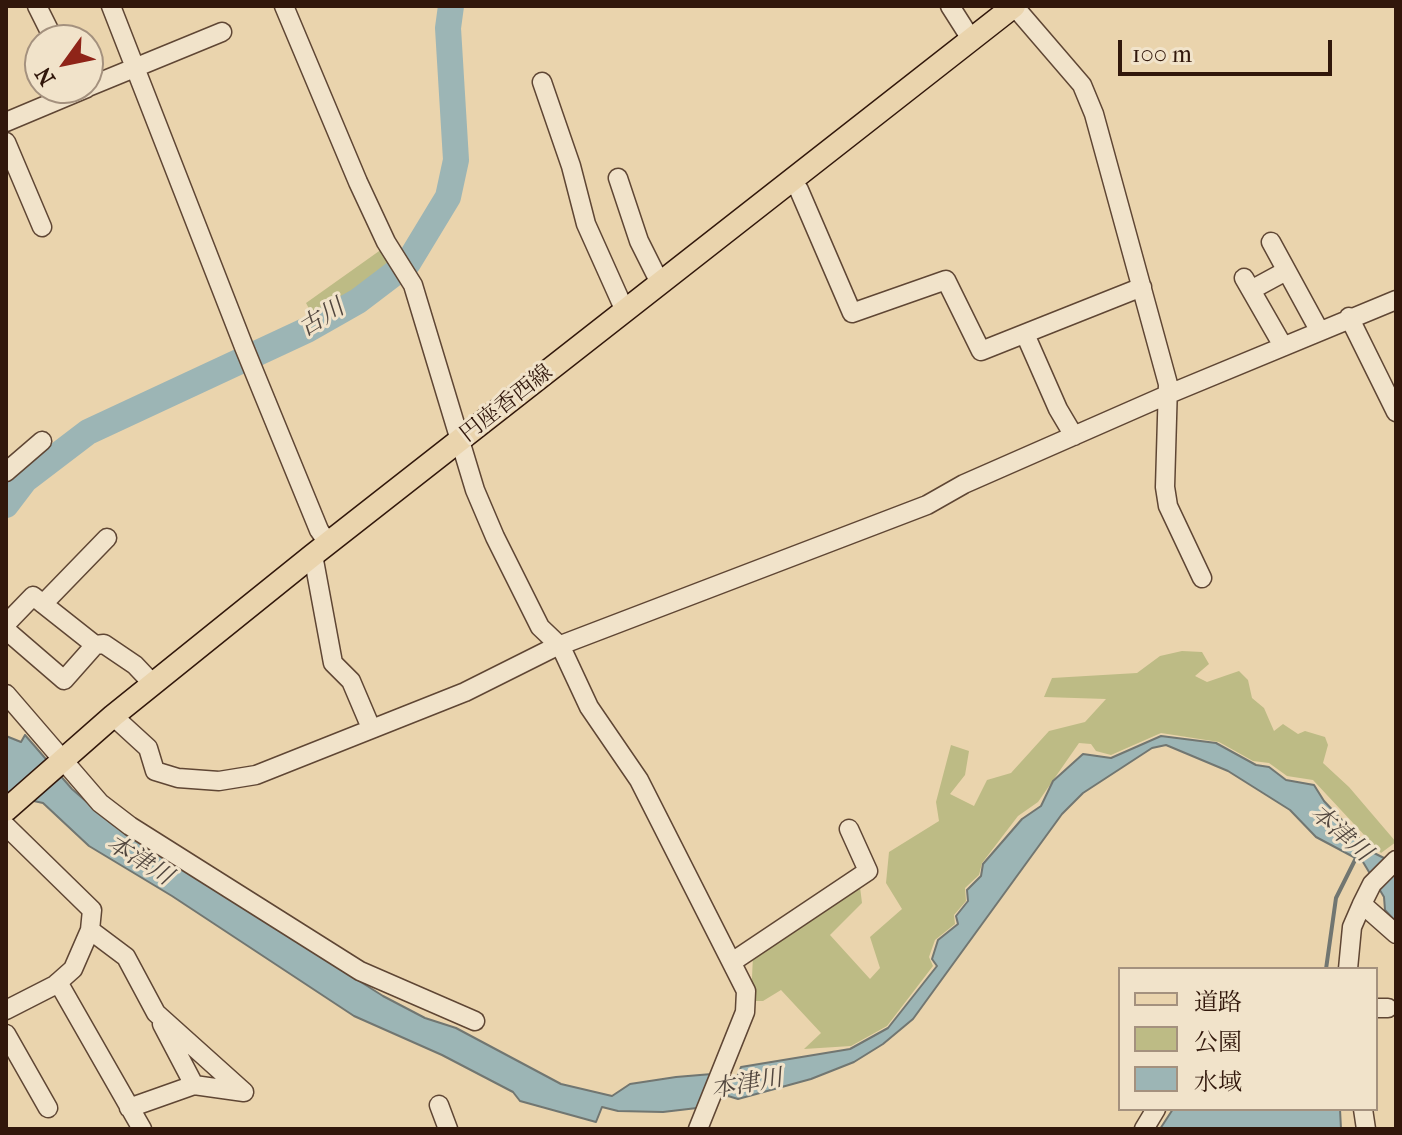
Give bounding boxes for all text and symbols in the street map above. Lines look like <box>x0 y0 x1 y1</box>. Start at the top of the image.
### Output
north arrow <box>24 24 104 104</box>
scale bar <box>1122 24 1336 74</box>
text: 100 m <box>1132 40 1192 68</box>
text: N <box>30 62 61 90</box>
water label: 古川 <box>294 294 350 344</box>
street label: 円座香西線 <box>456 360 558 448</box>
water label: 本津川 <box>1303 800 1377 868</box>
water label: 本津川 <box>101 830 177 892</box>
legend <box>1118 967 1378 1111</box>
text: 道路 <box>1194 988 1242 1016</box>
text: 公園 <box>1194 1028 1242 1056</box>
water label: 本津川 <box>709 1065 785 1105</box>
text: 水域 <box>1194 1068 1242 1096</box>

